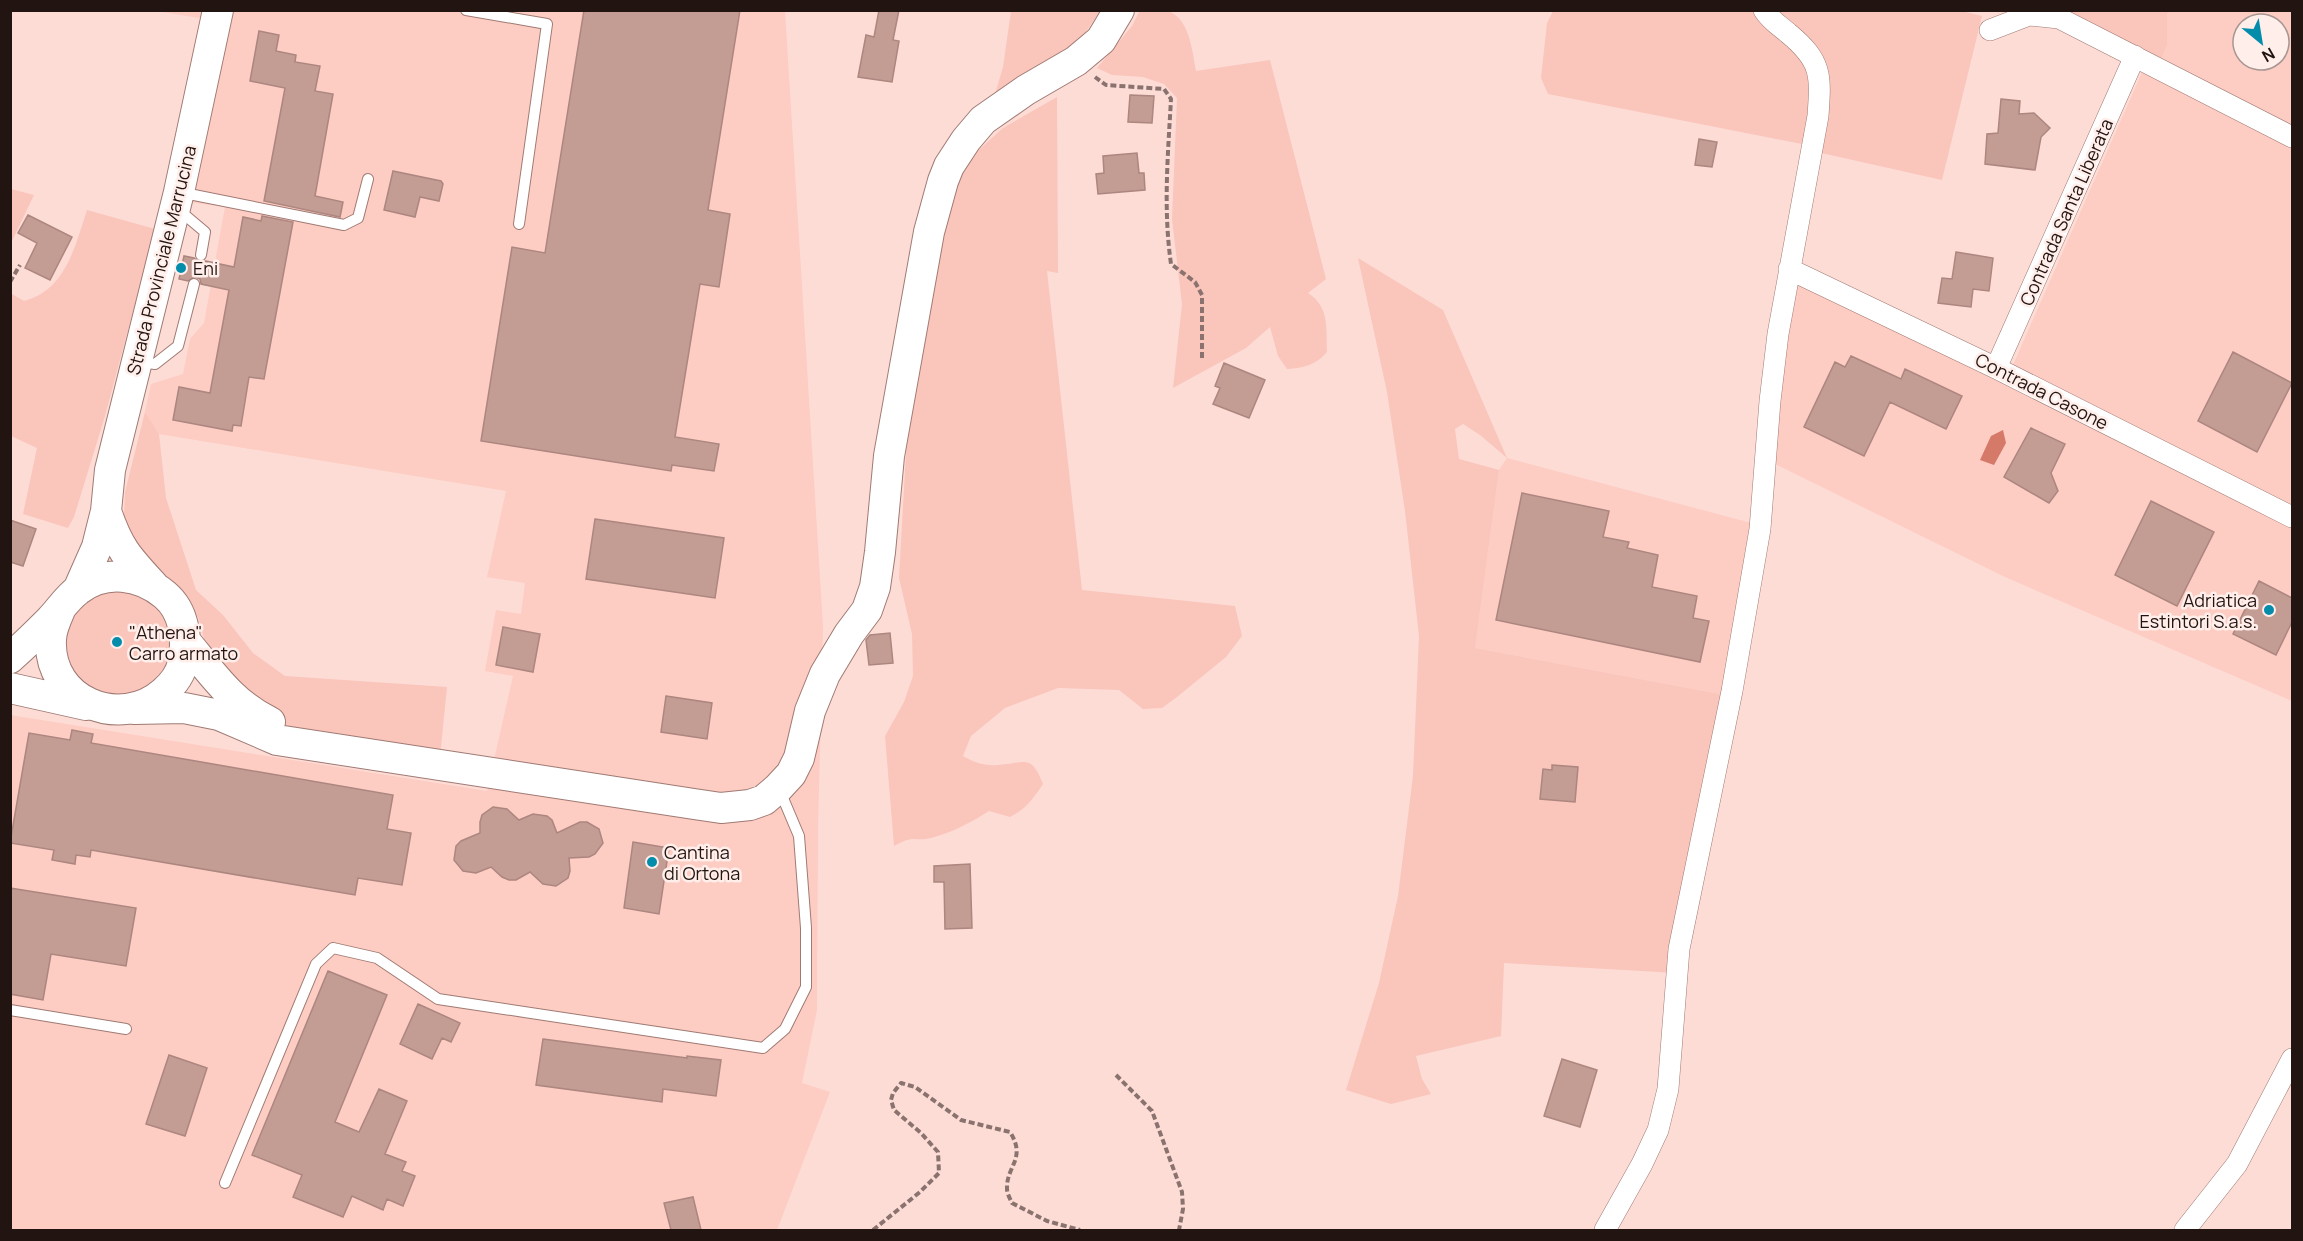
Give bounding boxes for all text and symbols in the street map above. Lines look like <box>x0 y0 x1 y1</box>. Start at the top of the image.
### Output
north arrow <box>2231 12 2291 72</box>
text: N <box>2258 43 2279 67</box>
street label: Contrada Santa Liberata <box>2014 115 2118 309</box>
street label: Strada Provinciale Marrucina <box>121 143 201 377</box>
place label: Eni <box>193 256 218 280</box>
marker: Eni <box>174 261 188 275</box>
street label: Contrada Casone <box>1972 347 2112 435</box>
place label: Adriatica Estintori S.a.s. <box>2140 588 2257 633</box>
marker: Adriatica Estintori S.a.s. <box>2262 603 2276 617</box>
place label: "Athena" Carro armato <box>129 620 238 665</box>
marker: "Athena" Carro armato <box>110 635 124 649</box>
place label: Cantina di Ortona <box>664 840 740 885</box>
marker: Cantina di Ortona <box>645 855 659 869</box>

